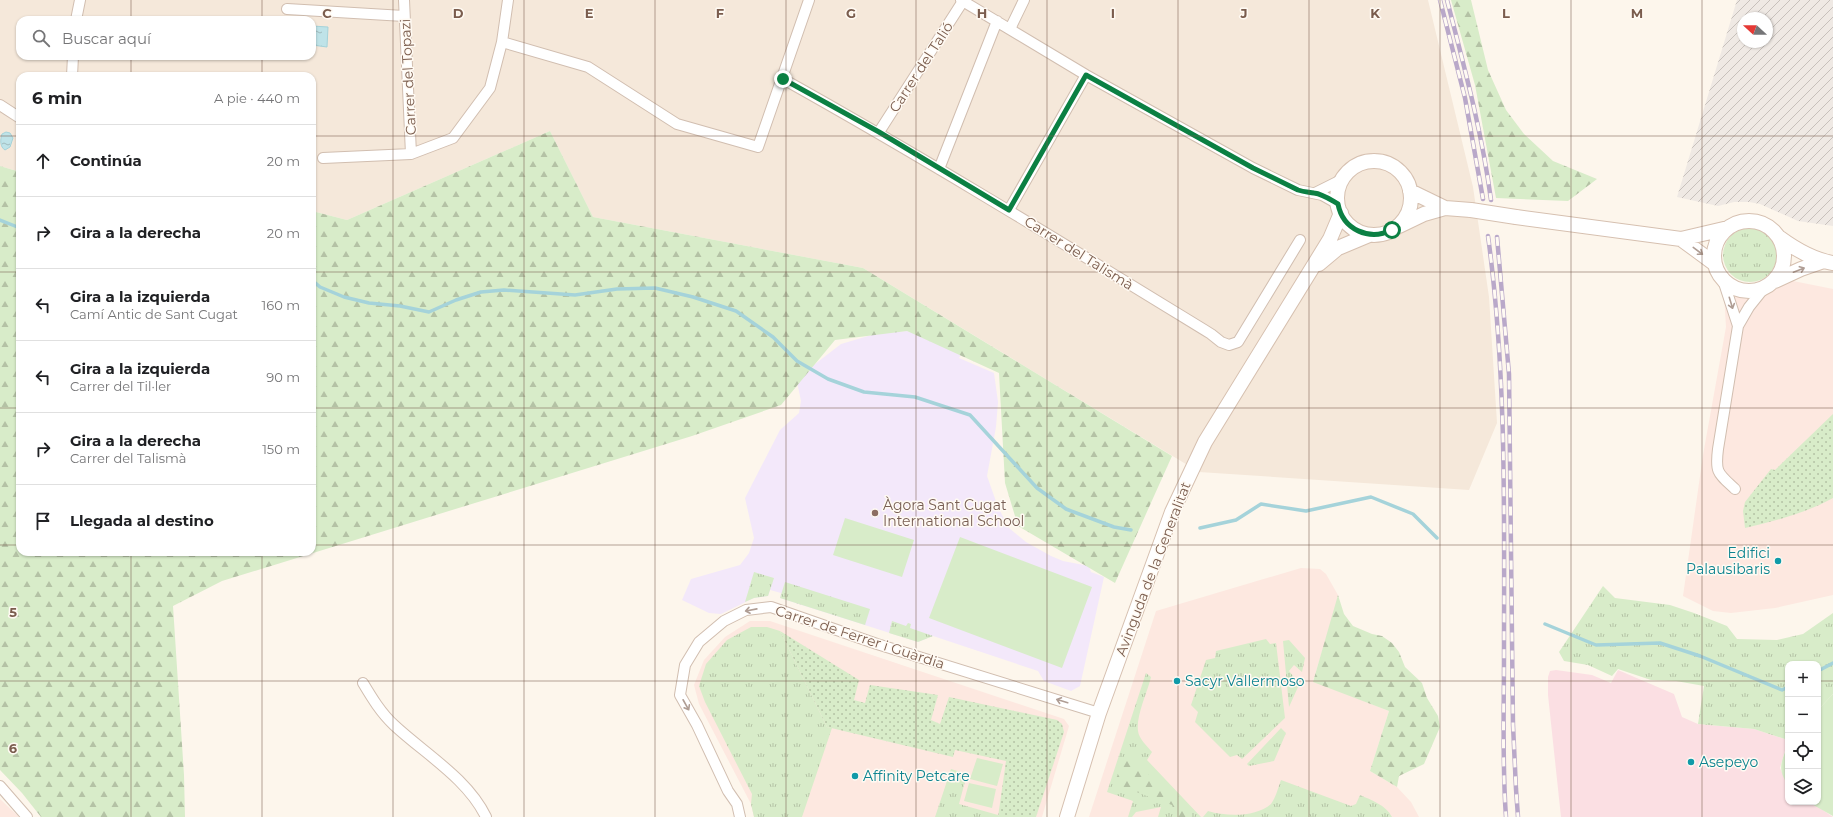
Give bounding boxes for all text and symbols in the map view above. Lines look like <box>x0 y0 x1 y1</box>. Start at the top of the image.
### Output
text: C <box>322 5 332 21</box>
text: D <box>453 5 464 21</box>
text: E <box>585 5 594 21</box>
text: F <box>716 5 724 21</box>
text: G <box>846 5 856 21</box>
text: H <box>977 5 987 21</box>
text: I <box>1111 5 1115 21</box>
text: J <box>1239 5 1248 21</box>
text: K <box>1370 5 1380 21</box>
text: L <box>1502 5 1510 21</box>
text: M <box>1631 5 1643 21</box>
north arrow <box>1737 12 1773 48</box>
search box <box>16 16 316 60</box>
street label: Carrer del Topazi <box>396 18 420 136</box>
street label: Carrer del Talió <box>885 18 957 116</box>
icon: search <box>30 27 52 49</box>
text: Buscar aquí <box>62 29 151 48</box>
route end <box>774 70 792 88</box>
text: 6 min <box>32 88 82 108</box>
text: A pie · 440 m <box>214 90 300 106</box>
icon: ahead <box>32 150 54 172</box>
text: Continúa <box>70 151 142 170</box>
text: 20 m <box>267 153 300 169</box>
street label: Carrer del Talismà <box>1021 212 1137 294</box>
route start <box>1383 221 1401 239</box>
icon: right <box>32 222 54 244</box>
text: Gira a la derecha <box>70 223 201 242</box>
text: 20 m <box>267 225 300 241</box>
one-way arrow <box>1693 247 1704 255</box>
one-way arrow <box>1793 265 1805 273</box>
text: Gira a la izquierda <box>70 287 210 306</box>
icon: left <box>32 294 54 316</box>
one-way arrow <box>1728 296 1735 309</box>
text: 160 m <box>262 297 300 313</box>
text: Camí Antic de Sant Cugat <box>70 306 238 322</box>
text: Gira a la izquierda <box>70 359 210 378</box>
icon: left <box>32 366 54 388</box>
text: 90 m <box>266 369 300 385</box>
text: Carrer del Til·ler <box>70 378 171 394</box>
text: Gira a la derecha <box>70 431 201 450</box>
icon: right <box>32 438 54 460</box>
text: 150 m <box>262 441 300 457</box>
text: Carrer del Talismà <box>70 450 187 466</box>
street label: Avinguda de la Generalitat <box>1111 479 1195 659</box>
place label: Àgora Sant Cugat International School <box>883 496 1024 530</box>
marker: Àgora Sant Cugat International School <box>870 508 880 518</box>
icon: arrive <box>32 510 54 532</box>
text: Llegada al destino <box>70 511 214 530</box>
place label: Edifici Palausibaris <box>1686 544 1770 578</box>
marker: Edifici Palausibaris <box>1773 556 1783 566</box>
street label: Carrer de Ferrer i Guàrdia <box>773 601 947 673</box>
text: 5 <box>9 604 17 620</box>
one-way arrow <box>745 607 758 615</box>
map controls <box>1785 661 1821 805</box>
button: + <box>1785 661 1821 697</box>
place label: Sacyr Vallermoso <box>1185 672 1305 690</box>
marker: Sacyr Vallermoso <box>1172 676 1182 686</box>
one-way arrow <box>1055 697 1068 704</box>
button: − <box>1785 697 1821 733</box>
one-way arrow <box>682 698 690 710</box>
button: locate <box>1785 733 1821 769</box>
text: 6 <box>9 740 18 756</box>
place label: Asepeyo <box>1699 753 1758 771</box>
marker: Asepeyo <box>1686 757 1696 767</box>
place label: Affinity Petcare <box>863 767 970 785</box>
button: layers <box>1785 769 1821 805</box>
marker: Affinity Petcare <box>850 771 860 781</box>

